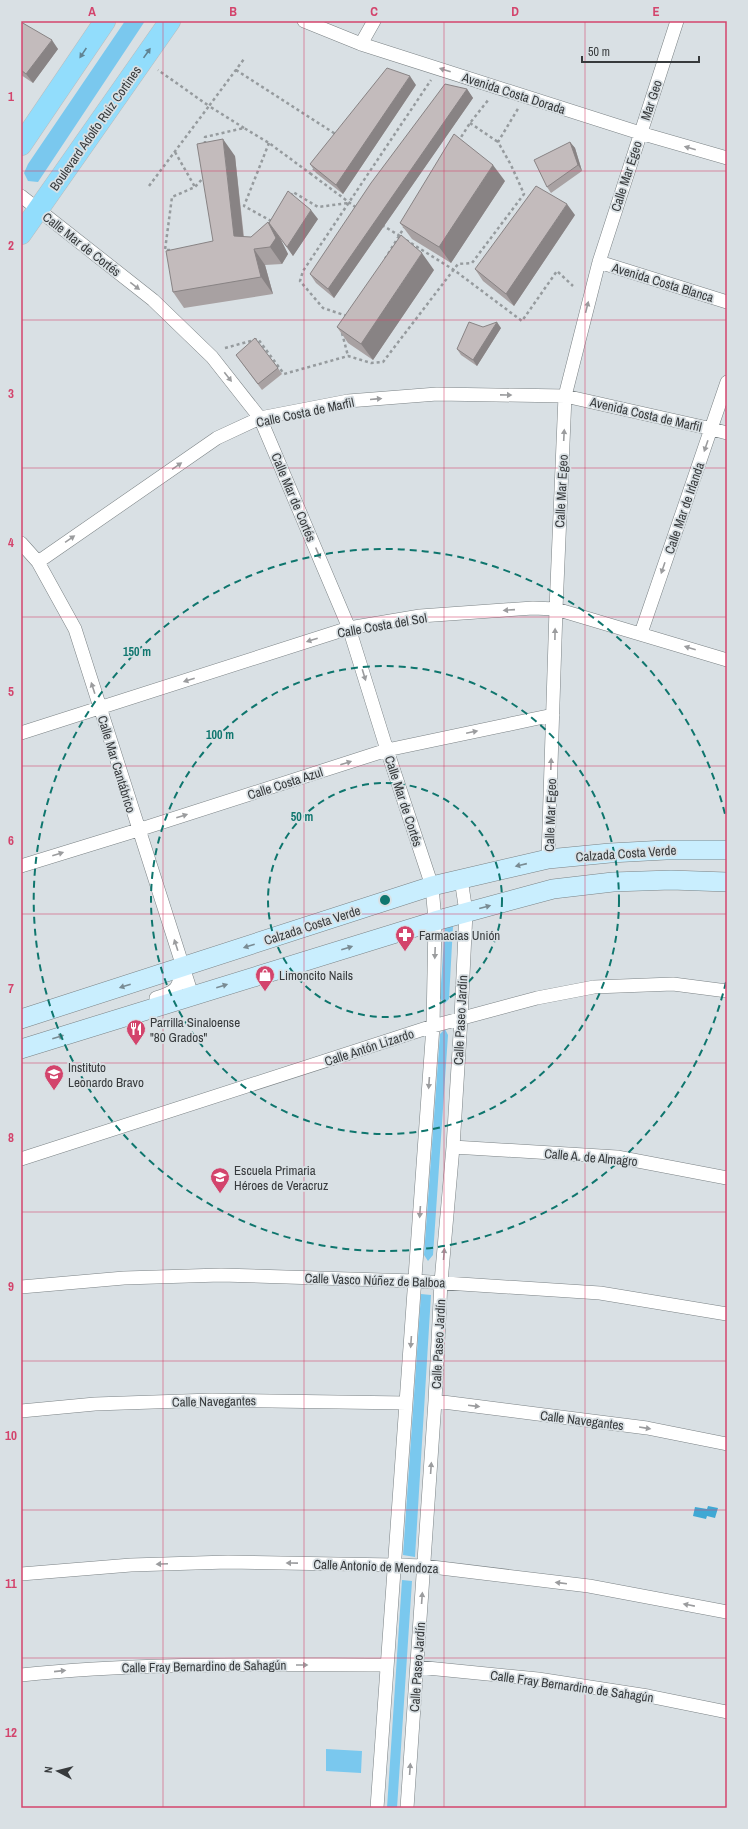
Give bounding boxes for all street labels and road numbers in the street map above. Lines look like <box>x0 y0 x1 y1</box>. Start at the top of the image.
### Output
street label: Boulevard Adolfo Ruiz Cortines <box>46 62 145 194</box>
street label: Avenida Costa Dorada <box>459 68 568 118</box>
street label: Mar Geo <box>637 78 666 123</box>
street label: Calle Mar Egeo <box>607 139 646 214</box>
street label: Calle Mar de Cortés <box>39 209 124 280</box>
street label: Avenida Costa Blanca <box>609 259 716 306</box>
street label: Avenida Costa de Marfil <box>587 393 703 436</box>
street label: Calle Costa de Marfil <box>255 394 356 431</box>
street label: Calle Mar de Cortés <box>267 450 320 544</box>
street label: Calle Mar Egeo <box>551 454 572 528</box>
street label: Calle Mar de Irlanda <box>661 460 708 556</box>
street label: Calle Costa del Sol <box>336 609 428 642</box>
street label: Calle Mar Cantábrico <box>94 714 139 815</box>
street label: Calle Mar de Cortés <box>381 753 426 849</box>
street label: Calle Costa Azul <box>245 763 325 804</box>
street label: Calle Mar Egeo <box>541 778 560 852</box>
street label: Calzada Costa Verde <box>575 842 677 865</box>
street label: Calzada Costa Verde <box>262 902 363 949</box>
street label: Calle Paseo Jardín <box>450 975 471 1065</box>
street label: Calle Antón Lizardo <box>322 1025 416 1070</box>
street label: Calle A. de Almagro <box>544 1145 638 1170</box>
street label: Calle Vasco Núñez de Balboa <box>304 1270 446 1291</box>
street label: Calle Paseo Jardín <box>428 1299 449 1389</box>
street label: Calle Navegantes <box>172 1392 256 1411</box>
street label: Calle Navegantes <box>539 1407 625 1434</box>
street label: Calle Antonio de Mendoza <box>313 1556 439 1577</box>
street label: Calle Paseo Jardín <box>406 1621 429 1713</box>
street label: Calle Fray Bernardino de Sahagún <box>121 1657 287 1676</box>
street label: Calle Fray Bernardino de Sahagún <box>489 1667 655 1706</box>

